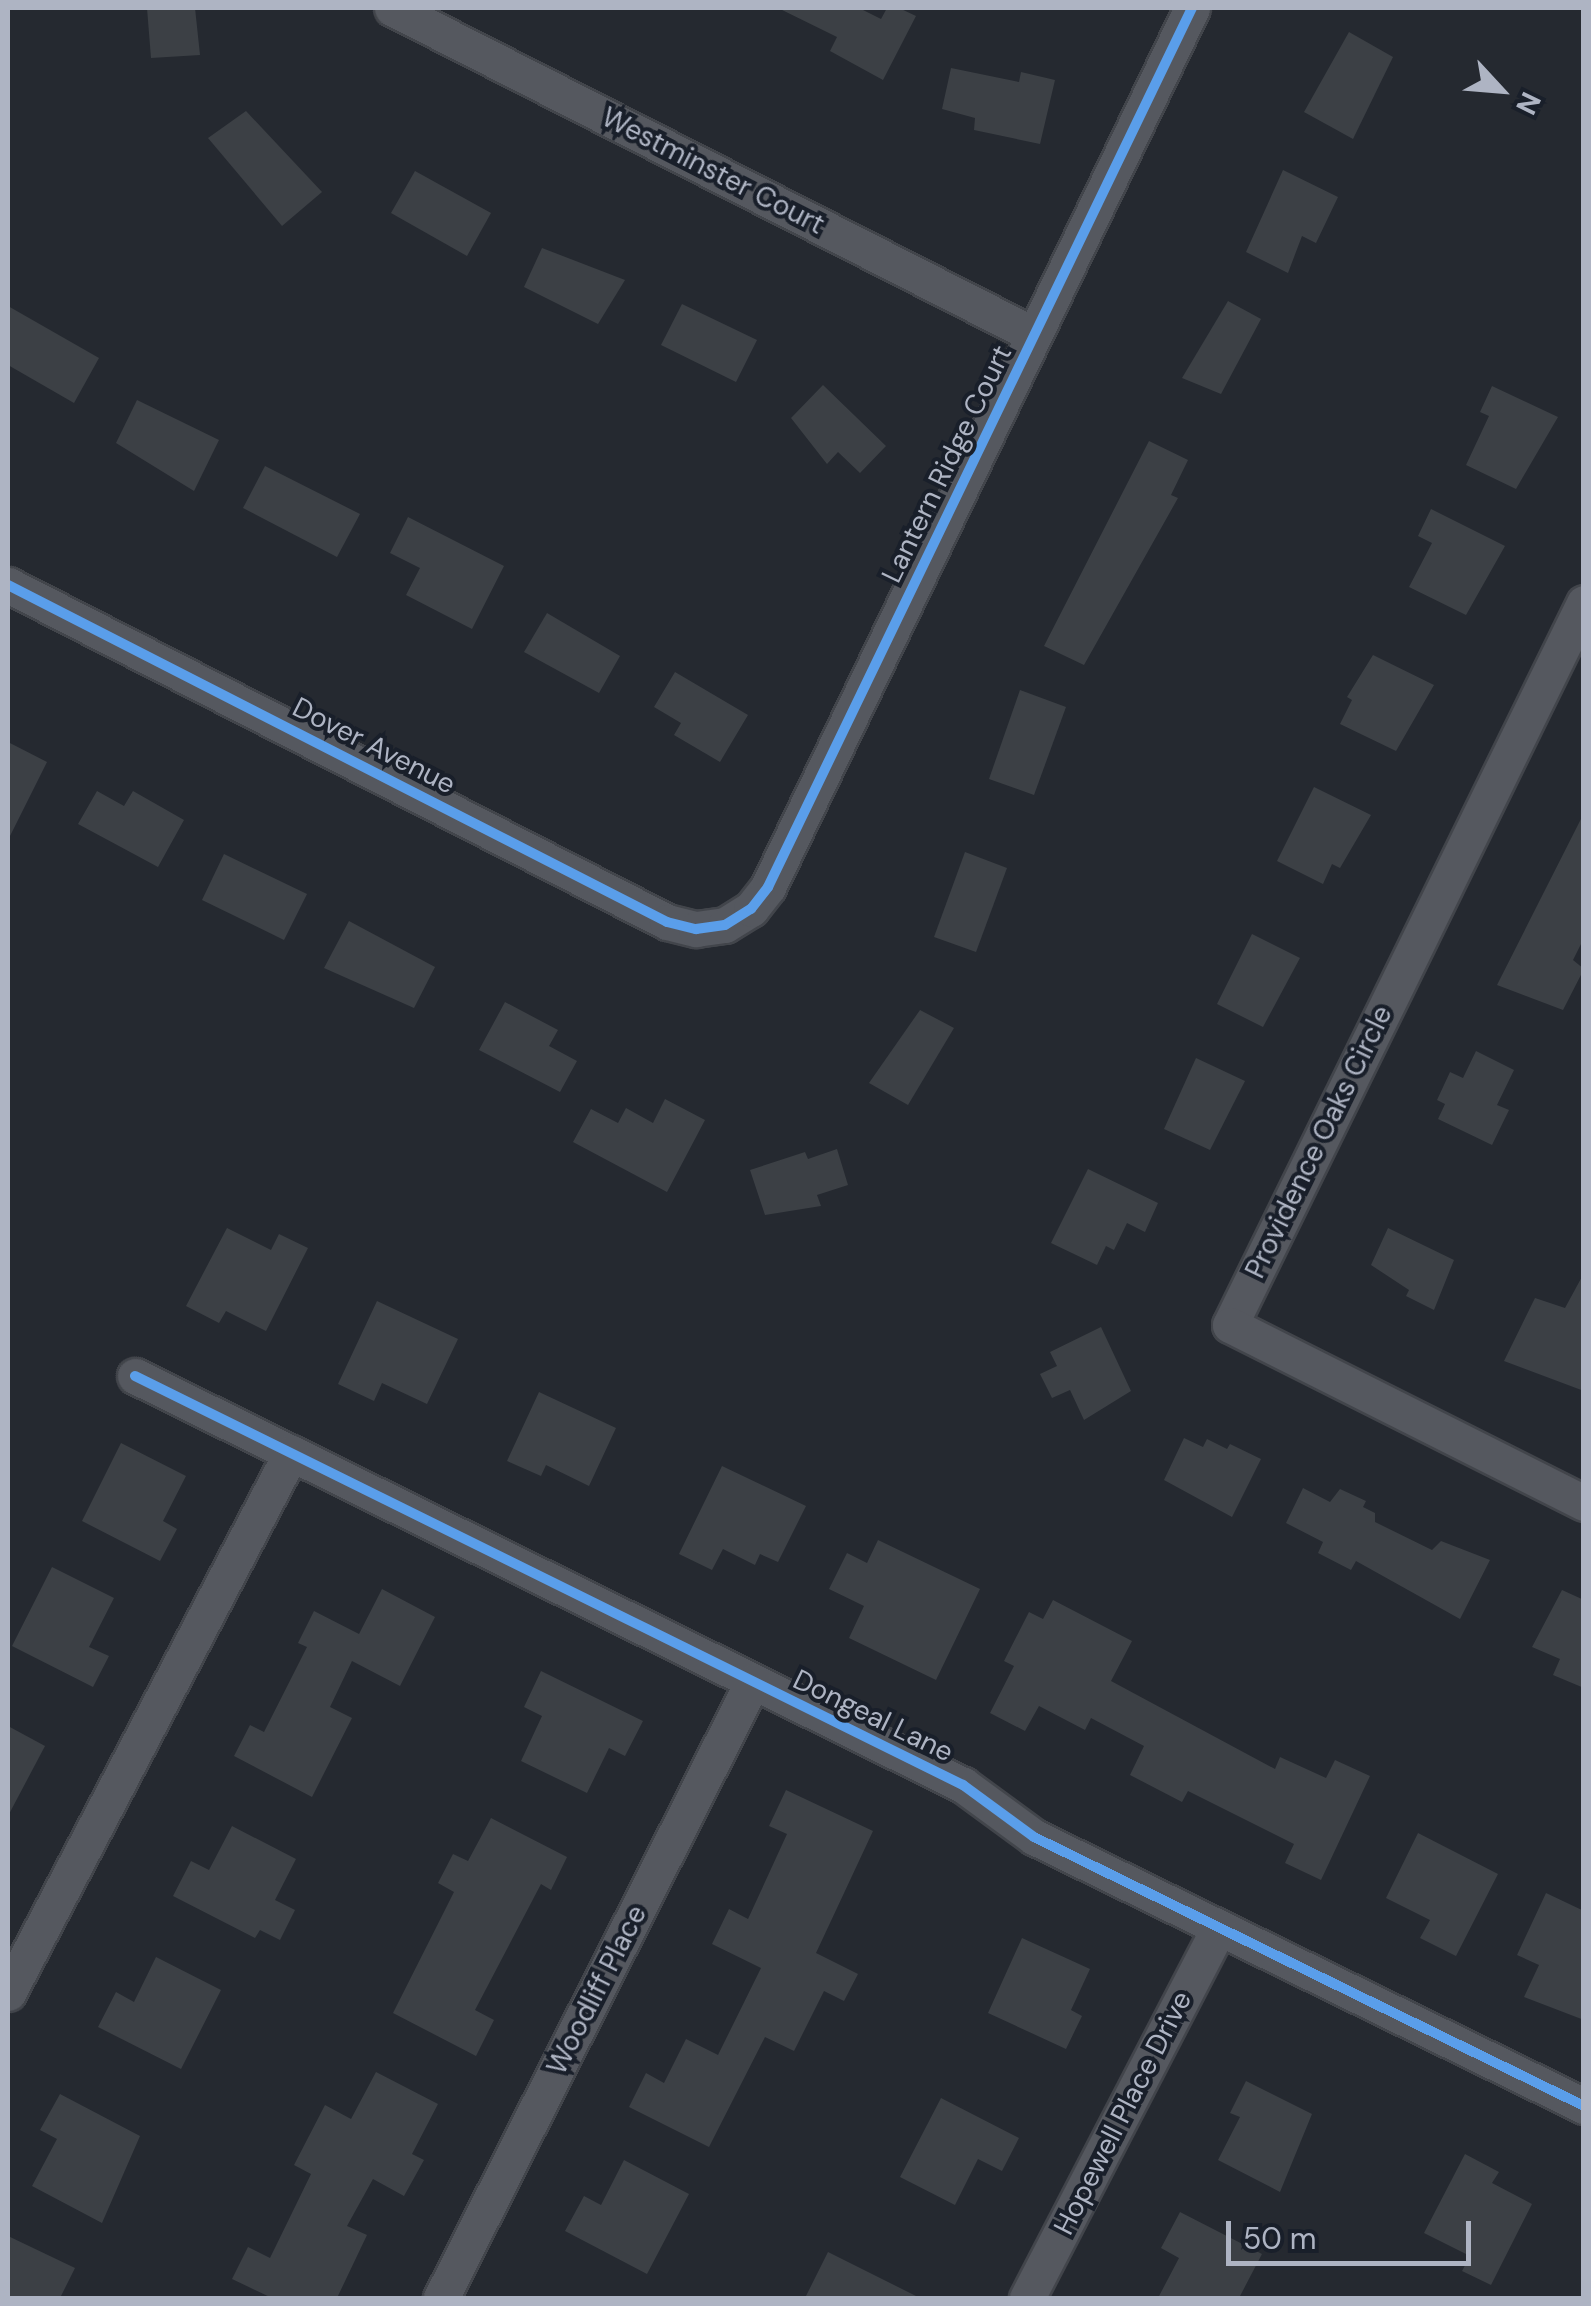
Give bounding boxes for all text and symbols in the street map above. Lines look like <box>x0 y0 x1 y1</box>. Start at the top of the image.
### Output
north arrow <box>1451 40 1551 140</box>
text: N <box>1507 86 1550 121</box>
street label: Westminster Court <box>596 100 830 242</box>
street label: Lantern Ridge Court <box>875 340 1019 588</box>
street label: Dover Avenue <box>287 691 461 801</box>
street label: Providence Oaks Circle <box>1238 1000 1400 1284</box>
street label: Dongeal Lane <box>788 1663 958 1769</box>
street label: Woodliff Place <box>540 1900 654 2080</box>
street label: Hopewell Place Drive <box>1047 1986 1199 2240</box>
scale bar <box>1231 2201 1476 2263</box>
text: 50 m <box>1243 2219 1317 2258</box>

